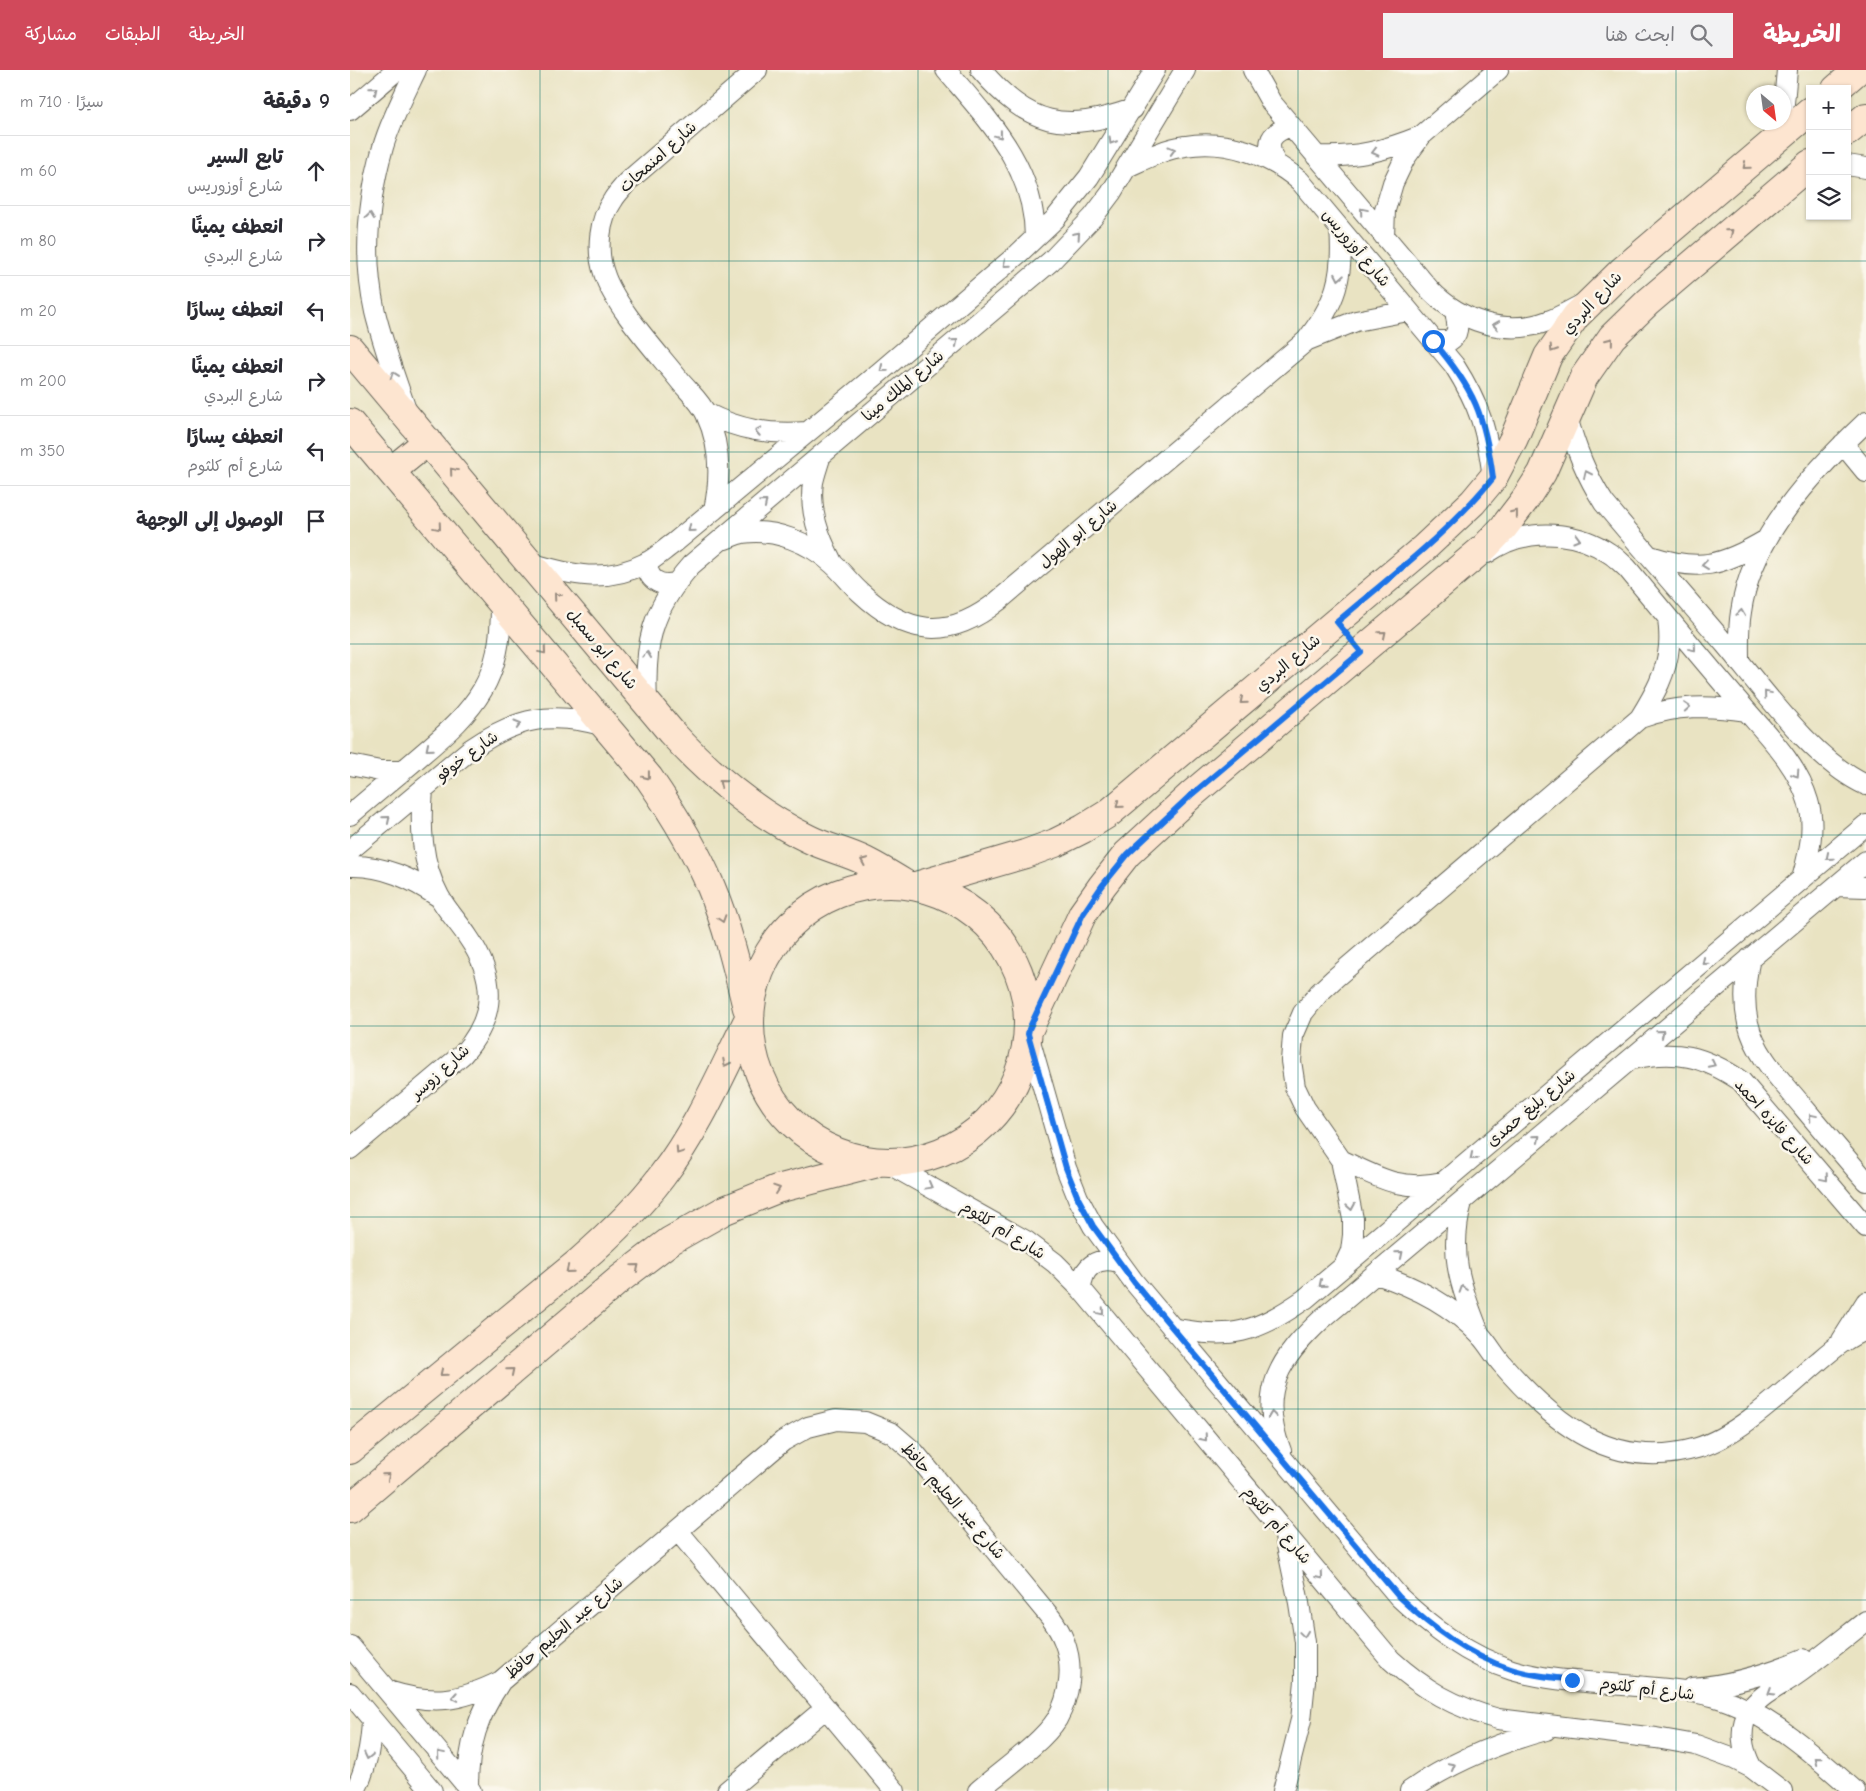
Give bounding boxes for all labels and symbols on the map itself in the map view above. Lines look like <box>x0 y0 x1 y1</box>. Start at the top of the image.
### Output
north arrow <box>1746 85 1791 130</box>
one-way arrow <box>368 87 377 96</box>
street label: شارع امنمحات <box>616 118 701 198</box>
one-way arrow <box>993 129 1002 139</box>
one-way arrow <box>1108 136 1118 145</box>
one-way arrow <box>1167 145 1176 155</box>
one-way arrow <box>1370 146 1379 157</box>
one-way arrow <box>1743 160 1752 168</box>
street label: شارع أوزوريس <box>1317 206 1394 292</box>
one-way arrow <box>1360 208 1369 217</box>
one-way arrow <box>364 212 375 220</box>
one-way arrow <box>1724 229 1733 237</box>
one-way arrow <box>1071 231 1080 240</box>
one-way arrow <box>1003 258 1012 267</box>
street label: شارع البردي <box>1558 268 1627 339</box>
one-way arrow <box>1334 273 1344 282</box>
one-way arrow <box>1491 320 1499 331</box>
route start <box>1422 330 1445 353</box>
one-way arrow <box>949 338 958 347</box>
one-way arrow <box>1604 338 1612 347</box>
one-way arrow <box>1549 343 1559 352</box>
street label: شارع الملك مينا <box>859 347 949 427</box>
one-way arrow <box>879 364 888 373</box>
one-way arrow <box>390 371 400 380</box>
one-way arrow <box>754 427 763 437</box>
one-way arrow <box>450 468 458 477</box>
one-way arrow <box>1582 470 1593 479</box>
street label: شارع ابو الهول <box>1035 496 1122 573</box>
one-way arrow <box>758 500 767 509</box>
one-way arrow <box>1510 510 1518 519</box>
one-way arrow <box>432 521 441 530</box>
one-way arrow <box>687 524 696 533</box>
one-way arrow <box>1572 533 1580 543</box>
one-way arrow <box>1701 559 1709 570</box>
one-way arrow <box>554 592 563 601</box>
street label: شارع ابو سمبل <box>562 605 641 694</box>
one-way arrow <box>1735 609 1746 617</box>
street label: شارع البردي <box>1252 631 1325 697</box>
one-way arrow <box>1377 631 1386 640</box>
one-way arrow <box>1687 642 1696 651</box>
one-way arrow <box>537 646 546 655</box>
one-way arrow <box>641 650 652 658</box>
one-way arrow <box>1764 691 1772 700</box>
one-way arrow <box>1240 695 1249 704</box>
one-way arrow <box>1684 702 1692 713</box>
one-way arrow <box>513 720 521 730</box>
street label: شارع خوفو <box>432 727 503 787</box>
one-way arrow <box>426 743 435 752</box>
one-way arrow <box>1789 768 1799 777</box>
one-way arrow <box>642 770 651 779</box>
one-way arrow <box>719 779 728 788</box>
one-way arrow <box>1116 800 1125 808</box>
one-way arrow <box>382 816 391 825</box>
one-way arrow <box>1825 851 1834 860</box>
one-way arrow <box>860 856 869 867</box>
one-way arrow <box>716 914 726 922</box>
one-way arrow <box>1701 956 1710 965</box>
one-way arrow <box>1656 1030 1665 1039</box>
street label: شارع زوسر <box>405 1041 474 1106</box>
one-way arrow <box>722 1058 732 1067</box>
one-way arrow <box>1707 1058 1716 1068</box>
street label: شارع بليغ حمدى <box>1483 1066 1580 1152</box>
street label: شارع فايزه احمد <box>1729 1075 1817 1170</box>
one-way arrow <box>1809 1114 1818 1123</box>
one-way arrow <box>1532 1135 1541 1144</box>
one-way arrow <box>676 1145 685 1155</box>
one-way arrow <box>1470 1151 1479 1160</box>
one-way arrow <box>1819 1173 1828 1182</box>
one-way arrow <box>924 1180 933 1190</box>
one-way arrow <box>773 1185 781 1195</box>
street label: شارع أم كلثوم <box>956 1197 1048 1266</box>
one-way arrow <box>1345 1203 1356 1212</box>
one-way arrow <box>1394 1251 1403 1260</box>
one-way arrow <box>630 1263 639 1272</box>
one-way arrow <box>566 1265 575 1273</box>
one-way arrow <box>1319 1278 1328 1287</box>
one-way arrow <box>1458 1285 1468 1293</box>
one-way arrow <box>1095 1307 1104 1316</box>
one-way arrow <box>440 1367 449 1375</box>
one-way arrow <box>505 1369 514 1377</box>
one-way arrow <box>1267 1411 1278 1419</box>
one-way arrow <box>1199 1432 1208 1441</box>
street label: شارع عبد الحليم حافظ <box>895 1439 1008 1565</box>
one-way arrow <box>382 1473 391 1482</box>
street label: شارع أم كلثوم <box>1237 1483 1315 1569</box>
one-way arrow <box>1314 1570 1322 1579</box>
street label: شارع عبد الحليم حافظ <box>501 1573 628 1685</box>
one-way arrow <box>1298 1629 1308 1638</box>
route end <box>1561 1669 1584 1692</box>
street label: شارع أم كلثوم <box>1598 1674 1696 1707</box>
one-way arrow <box>1767 1685 1776 1695</box>
one-way arrow <box>451 1692 460 1702</box>
one-way arrow <box>437 1750 446 1759</box>
one-way arrow <box>363 1752 374 1761</box>
one-way arrow <box>1814 1756 1823 1765</box>
one-way arrow <box>1446 1762 1455 1772</box>

